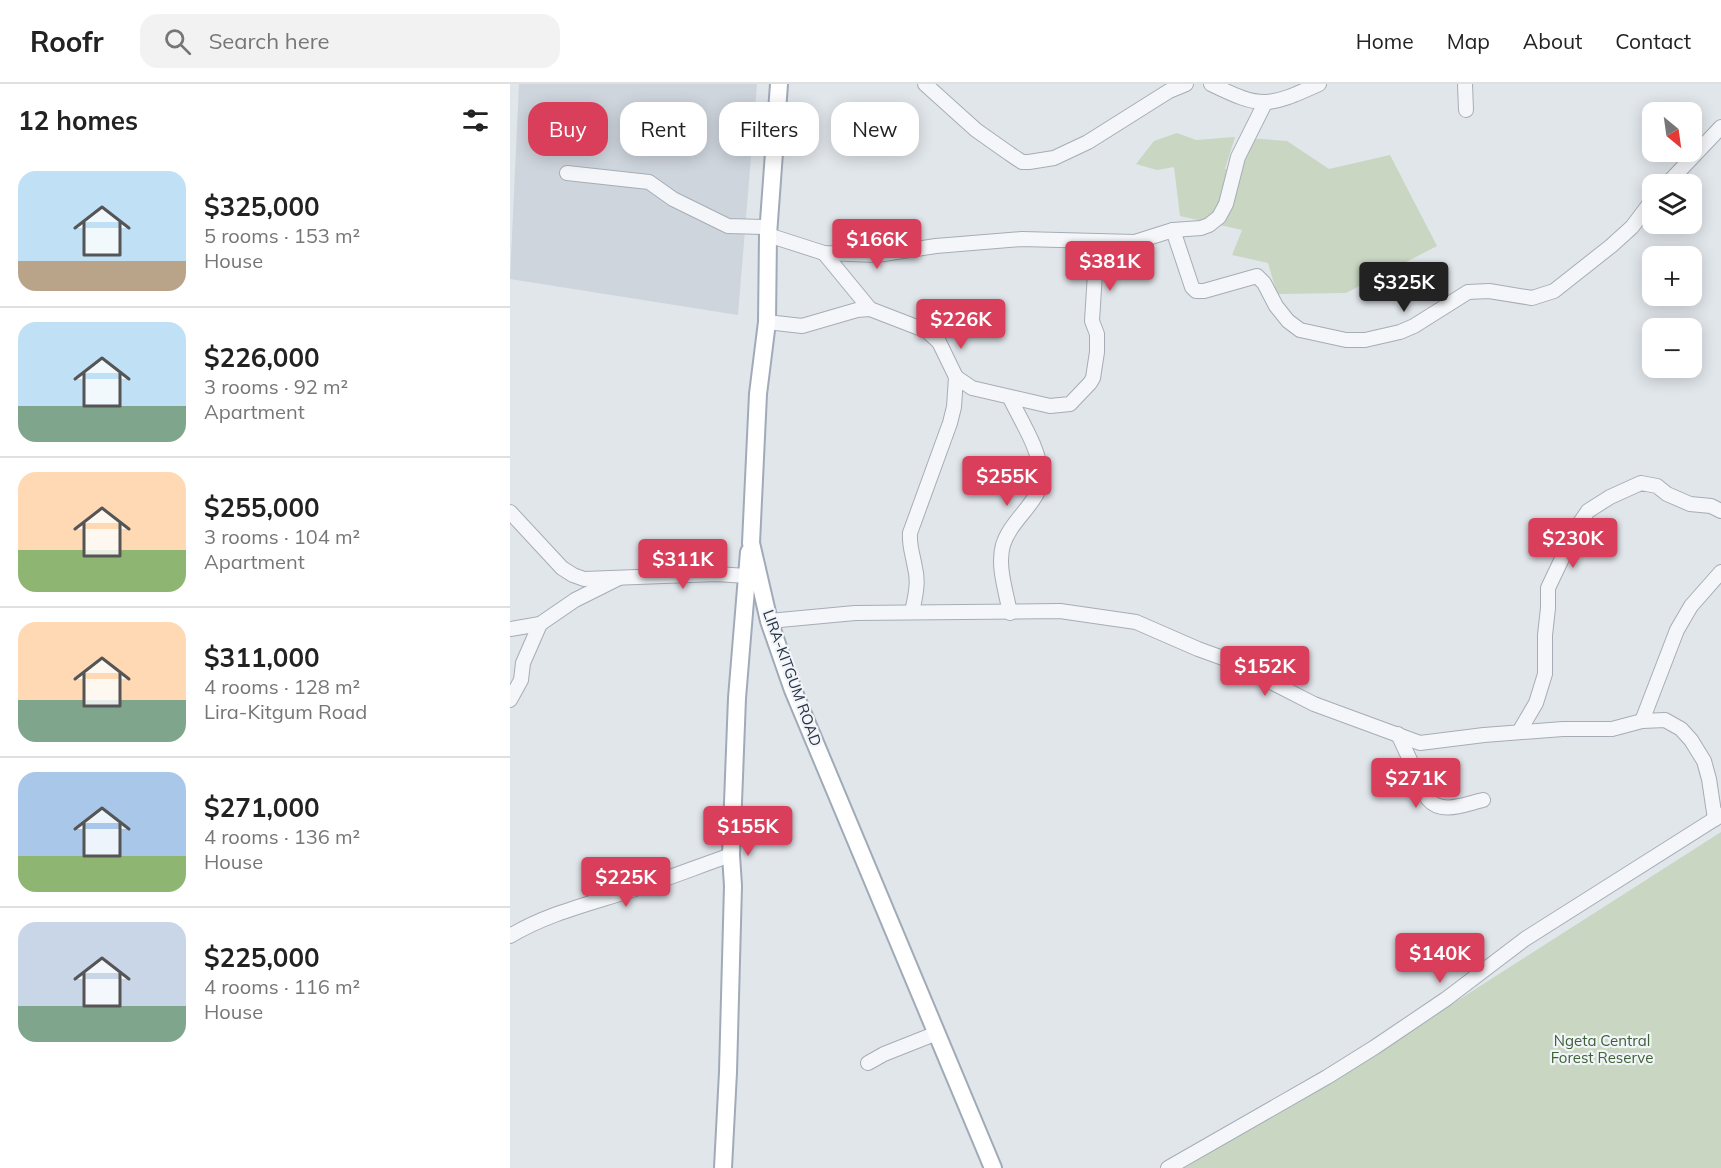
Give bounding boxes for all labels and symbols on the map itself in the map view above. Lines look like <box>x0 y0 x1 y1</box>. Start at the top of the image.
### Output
north arrow <box>1642 102 1702 162</box>
pin: $166K <box>835 219 919 270</box>
pin: $381K <box>1068 241 1152 292</box>
pin: $325K <box>1362 262 1446 313</box>
pin: $226K <box>919 299 1003 350</box>
pin: $255K <box>965 456 1049 507</box>
pin: $230K <box>1531 518 1615 569</box>
pin: $311K <box>641 539 725 590</box>
street label: LIRA-KITGUM ROAD <box>759 607 826 749</box>
pin: $152K <box>1223 646 1307 697</box>
pin: $271K <box>1374 758 1458 809</box>
pin: $155K <box>706 806 790 857</box>
pin: $225K <box>584 857 668 908</box>
pin: $140K <box>1398 933 1482 984</box>
park label: Ngeta Central Forest Reserve <box>1551 1031 1653 1067</box>

